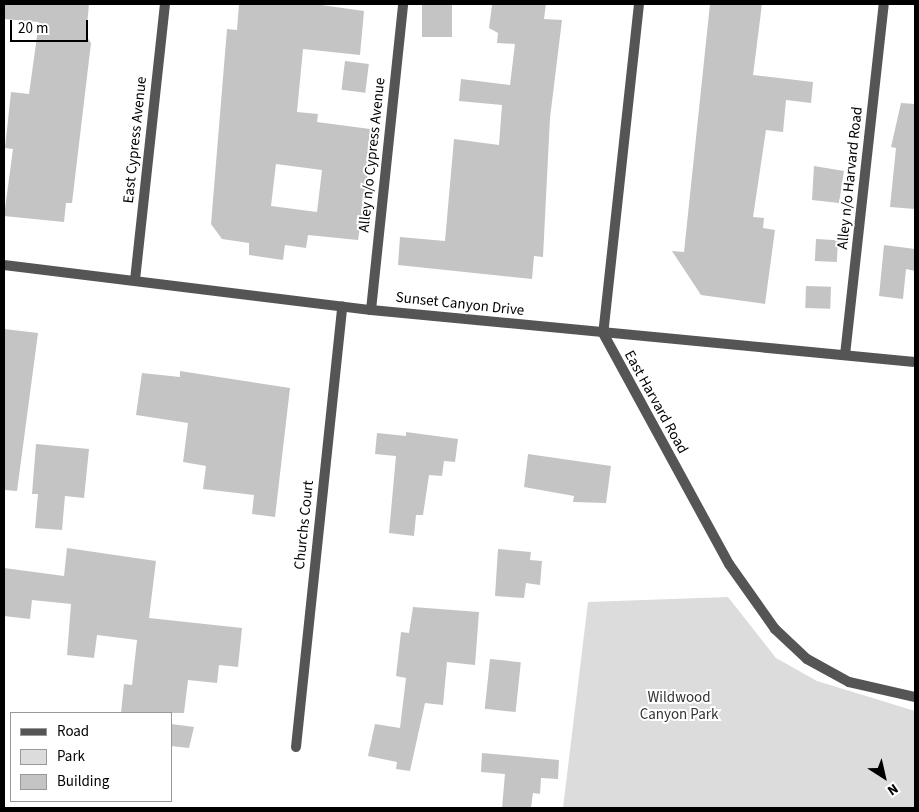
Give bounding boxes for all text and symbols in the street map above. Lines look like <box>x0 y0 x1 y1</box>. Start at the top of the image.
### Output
scale bar <box>12 10 90 42</box>
text: 20 m <box>18 18 48 39</box>
street label: East Cypress Avenue <box>119 76 151 204</box>
street label: Alley n/o Cypress Avenue <box>355 77 389 233</box>
street label: Alley n/o Harvard Road <box>834 106 866 250</box>
street label: Sunset Canyon Drive <box>395 288 525 320</box>
street label: East Harvard Road <box>620 347 692 457</box>
street label: Churchs Court <box>290 480 318 570</box>
park label: Wildwood Canyon Park <box>640 688 718 723</box>
legend <box>10 712 172 802</box>
text: Road <box>57 721 89 742</box>
text: Park <box>57 746 85 767</box>
north arrow <box>859 752 909 802</box>
text: Building <box>57 771 109 792</box>
text: N <box>883 778 902 800</box>

